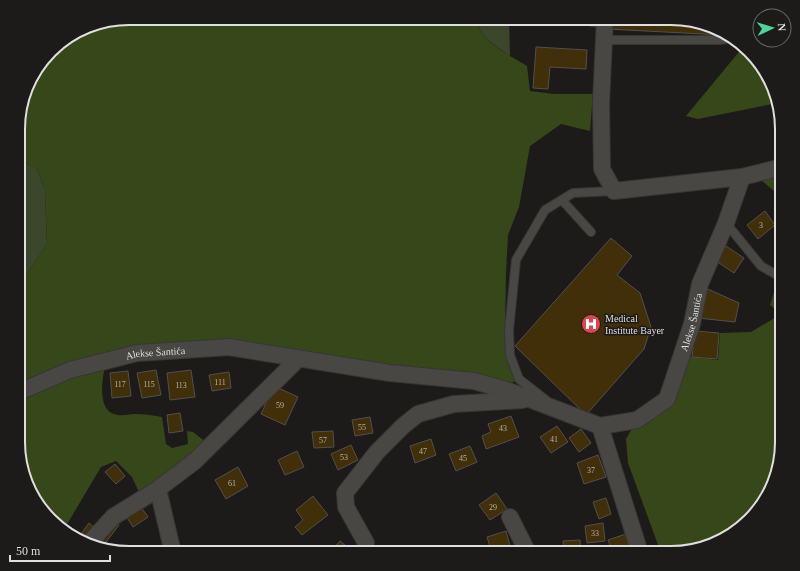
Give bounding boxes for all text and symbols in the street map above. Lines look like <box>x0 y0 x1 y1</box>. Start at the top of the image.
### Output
north arrow <box>752 8 792 48</box>
text: N <box>776 23 788 32</box>
house number: 3 <box>759 221 763 230</box>
street label: Alekse Šantića <box>678 291 704 353</box>
hospital icon: Medical Institute Bayer <box>580 313 602 335</box>
place label: Medical Institute Bayer <box>605 313 665 336</box>
street label: Alekse Šantića <box>124 344 186 361</box>
house number: 111 <box>214 378 226 387</box>
house number: 117 <box>114 380 126 389</box>
house number: 115 <box>143 380 155 389</box>
house number: 113 <box>175 381 187 390</box>
house number: 59 <box>276 401 284 410</box>
house number: 55 <box>358 423 366 432</box>
house number: 43 <box>499 424 507 433</box>
house number: 41 <box>550 435 558 444</box>
house number: 57 <box>319 436 327 445</box>
house number: 47 <box>419 447 427 456</box>
house number: 53 <box>340 453 348 462</box>
house number: 45 <box>459 454 467 463</box>
house number: 37 <box>587 466 595 475</box>
house number: 61 <box>228 479 236 488</box>
house number: 29 <box>489 503 497 512</box>
house number: 33 <box>591 529 599 538</box>
scale bar <box>10 537 110 563</box>
text: 50 m <box>16 544 41 558</box>

